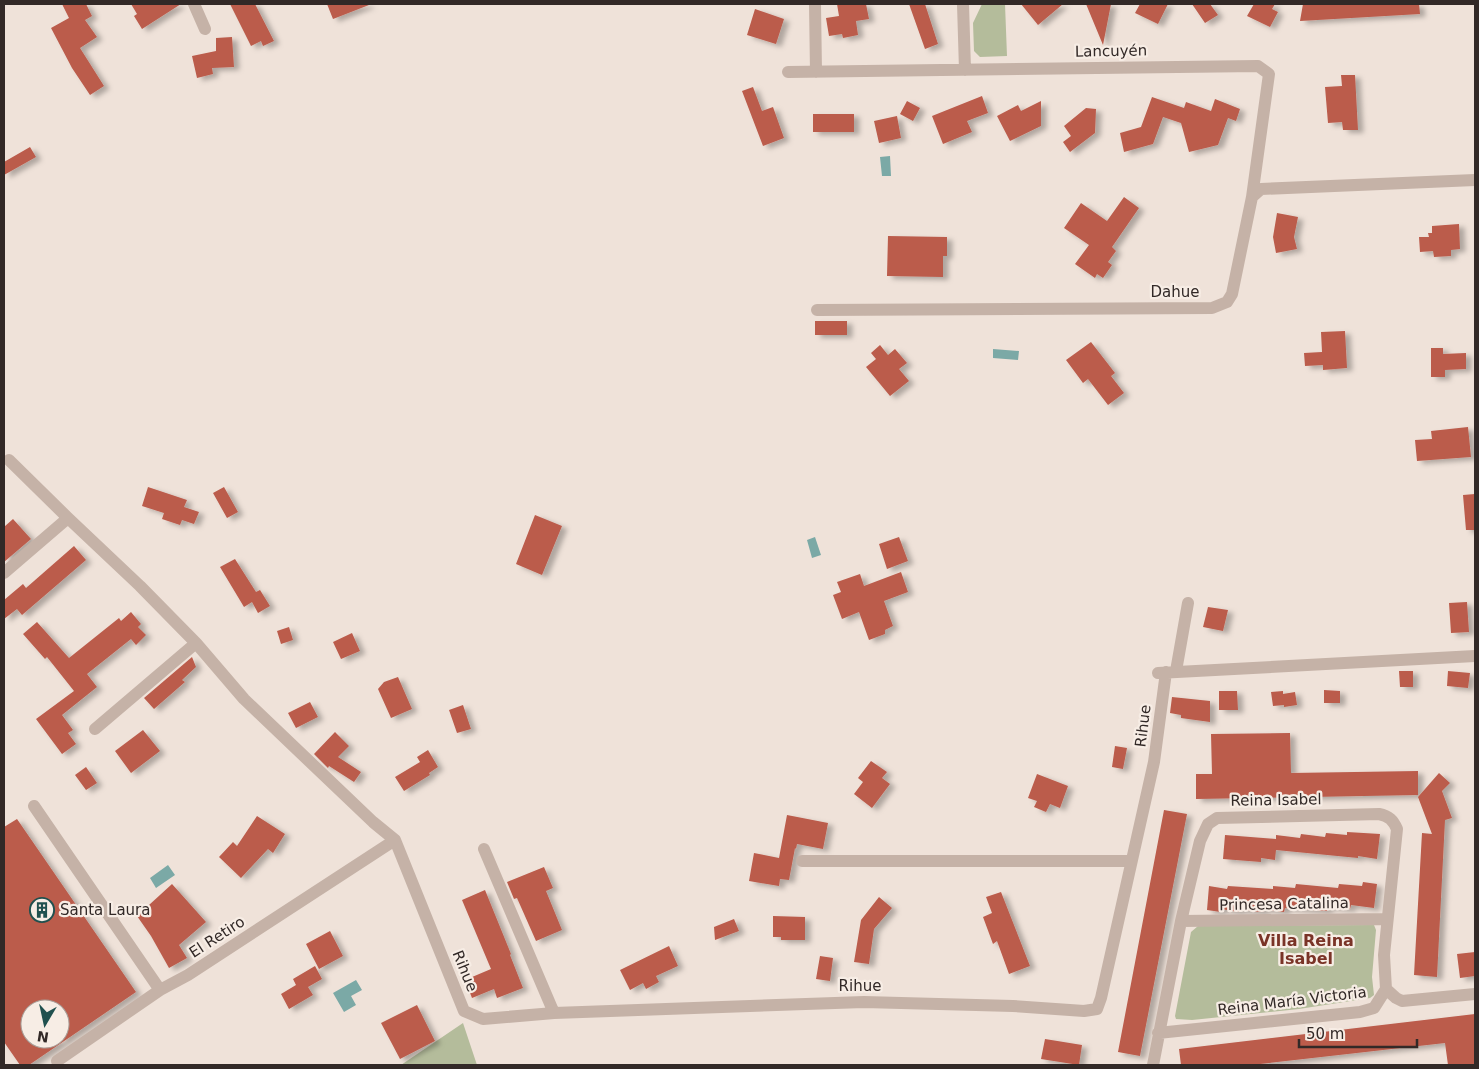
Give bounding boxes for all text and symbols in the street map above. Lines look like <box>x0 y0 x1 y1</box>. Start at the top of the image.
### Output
street label: Lancuyén <box>1075 41 1147 61</box>
street label: Dahue <box>1151 283 1199 301</box>
street label: Rihue <box>1131 704 1155 748</box>
street label: Reina Isabel <box>1230 790 1322 810</box>
street label: Princesa Catalina <box>1219 894 1349 914</box>
building icon: Santa Laura <box>29 897 55 923</box>
place label: Santa Laura <box>60 901 150 919</box>
street label: El Retiro <box>186 912 248 962</box>
district label: Villa Reina Isabel <box>1258 931 1354 968</box>
street label: Rihue <box>449 948 481 994</box>
street label: Rihue <box>839 977 881 995</box>
street label: Reina María Victoria <box>1216 983 1368 1019</box>
north arrow <box>20 999 70 1049</box>
scale bar <box>1299 1016 1416 1048</box>
text: 50 m <box>1306 1025 1344 1043</box>
text: N <box>36 1028 50 1046</box>

